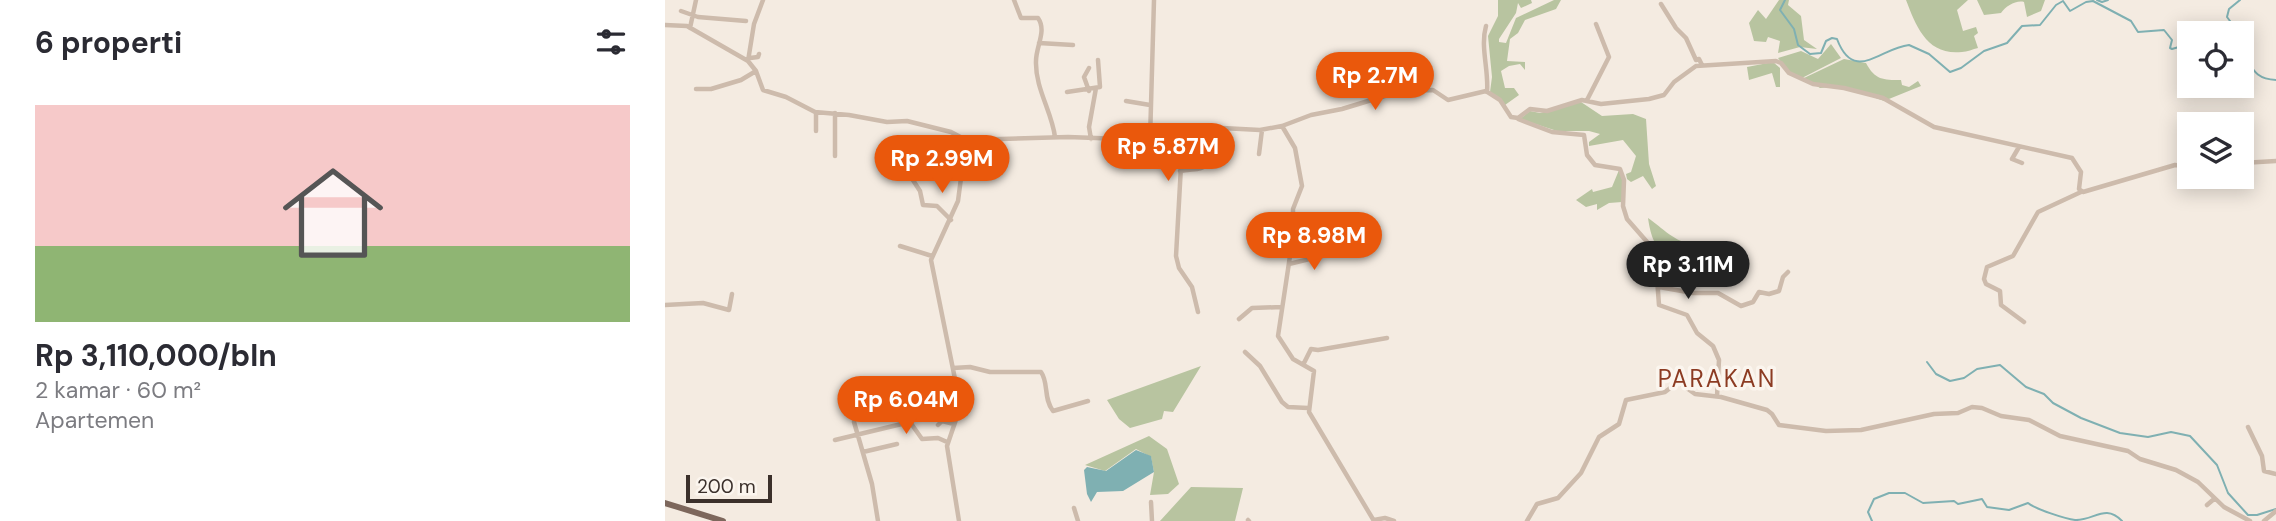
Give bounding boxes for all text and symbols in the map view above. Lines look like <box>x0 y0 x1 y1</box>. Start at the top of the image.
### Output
map controls <box>2177 21 2254 189</box>
button: locate <box>2177 21 2254 98</box>
text: 6 properti <box>35 23 182 62</box>
icon: filters <box>592 23 630 61</box>
pin: Rp 2.7M <box>1310 52 1440 112</box>
text: Rp 2.7M <box>1332 60 1418 90</box>
button: layers <box>2177 112 2254 189</box>
pin: Rp 5.87M <box>1096 124 1240 183</box>
text: Rp 5.87M <box>1117 131 1219 161</box>
pin: Rp 2.99M <box>870 136 1014 195</box>
text: Rp 2.99M <box>891 143 993 173</box>
icon: home <box>270 150 396 276</box>
pin: Rp 8.98M <box>1242 212 1386 272</box>
text: Rp 8.98M <box>1262 220 1366 250</box>
pin: Rp 3.11M <box>1616 242 1760 301</box>
text: Rp 3.11M <box>1642 249 1734 279</box>
text: Rp 3,110,000/bln <box>35 336 277 375</box>
district label: PARAKAN <box>1658 363 1776 394</box>
text: 2 kamar · 60 m² <box>35 375 201 405</box>
pin: Rp 6.04M <box>834 376 978 436</box>
text: Rp 6.04M <box>853 384 959 414</box>
text: Apartemen <box>35 405 154 435</box>
scale bar <box>686 472 772 504</box>
text: 200 m <box>697 474 756 499</box>

